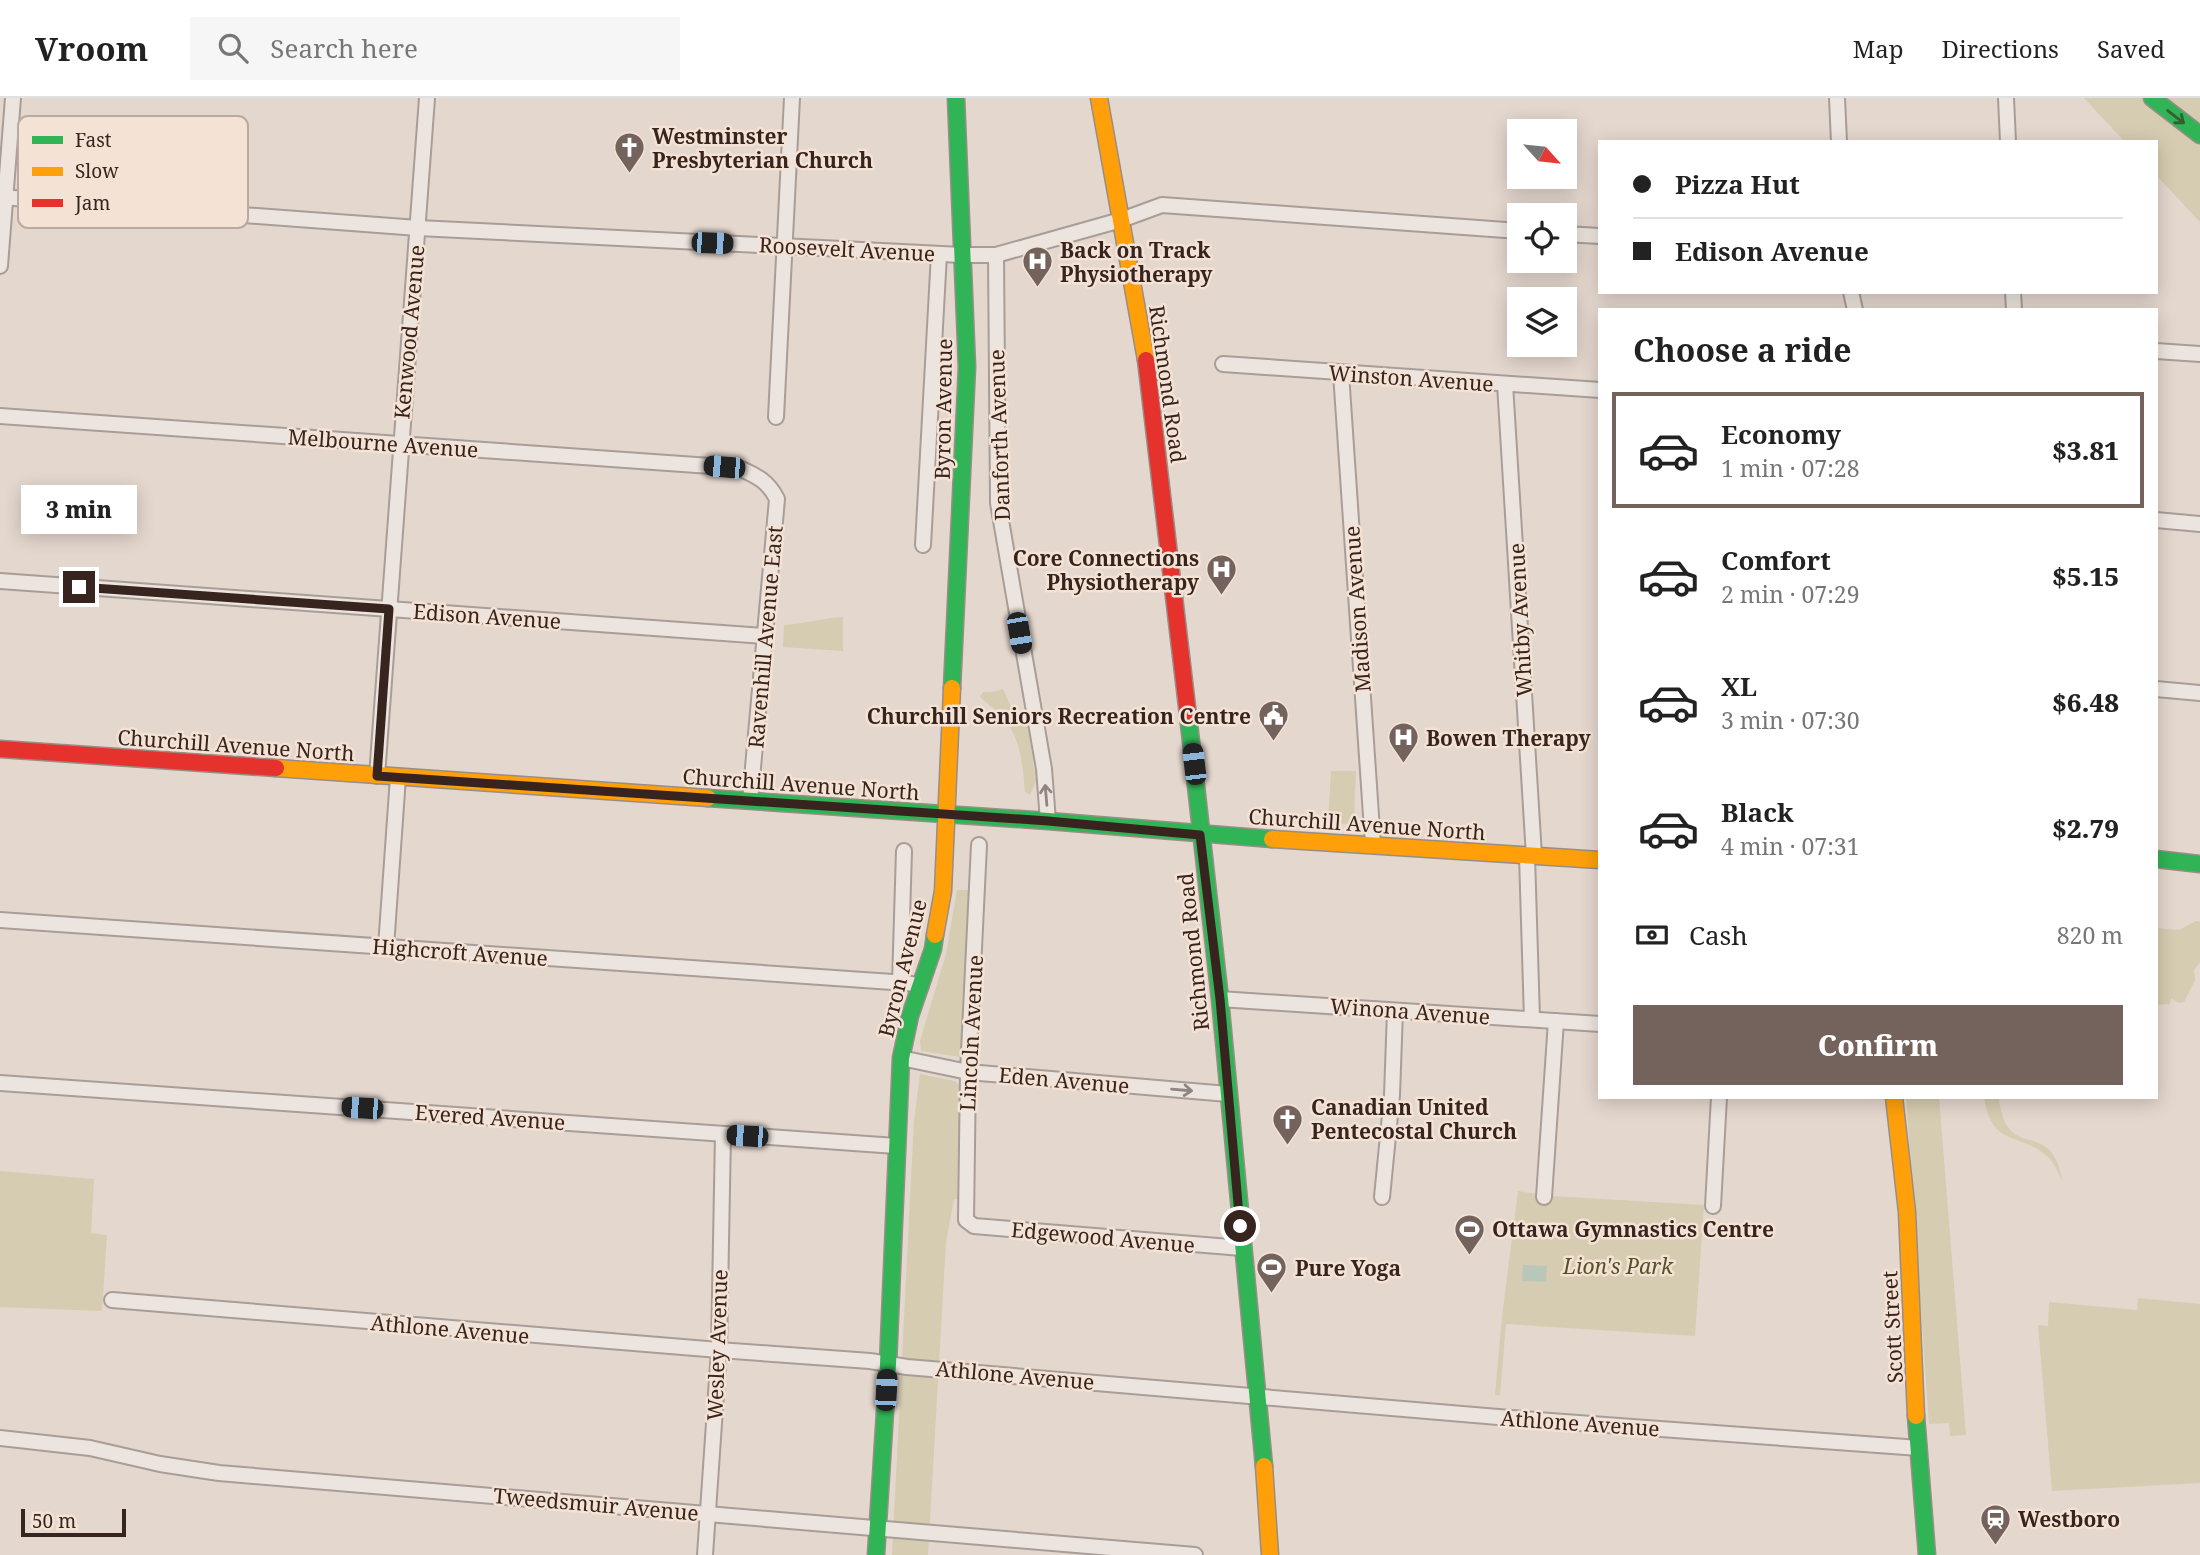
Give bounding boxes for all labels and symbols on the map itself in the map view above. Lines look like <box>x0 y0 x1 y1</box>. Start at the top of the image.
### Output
one-way arrow <box>2166 109 2185 124</box>
legend <box>18 116 248 228</box>
north arrow <box>1507 119 1577 189</box>
place label: Westminster Presbyterian Church <box>652 122 873 174</box>
text: Fast <box>75 127 112 153</box>
church icon: Westminster Presbyterian Church <box>612 131 646 175</box>
text: Slow <box>75 158 119 184</box>
text: Jam <box>74 190 110 216</box>
street label: Roosevelt Avenue <box>758 230 936 268</box>
car <box>691 232 734 254</box>
place label: Back on Track Physiotherapy <box>1060 236 1213 288</box>
street label: Kenwood Avenue <box>387 244 431 420</box>
hospital icon: Back on Track Physiotherapy <box>1020 245 1054 289</box>
street label: Richmond Road <box>1143 304 1193 465</box>
street label: Byron Avenue <box>928 338 958 480</box>
street label: Danforth Avenue <box>982 349 1016 521</box>
street label: Winston Avenue <box>1328 358 1494 398</box>
street label: Melbourne Avenue <box>287 422 479 464</box>
car <box>703 455 746 479</box>
callout: 3 min <box>21 486 137 534</box>
street label: Ravenhill Avenue East <box>741 525 789 749</box>
street label: Madison Avenue <box>1337 525 1377 693</box>
street label: Whitby Avenue <box>1502 542 1538 698</box>
place label: Core Connections Physiotherapy <box>1013 544 1200 596</box>
hospital icon: Core Connections Physiotherapy <box>1205 553 1239 597</box>
route end <box>63 571 95 603</box>
street label: Edison Avenue <box>412 597 562 635</box>
car <box>1006 610 1033 656</box>
public building icon: Churchill Seniors Recreation Centre <box>1257 699 1291 743</box>
place label: Churchill Seniors Recreation Centre <box>867 702 1251 730</box>
hospital icon: Bowen Therapy <box>1386 721 1420 765</box>
street label: Churchill Avenue North <box>117 723 355 767</box>
place label: Bowen Therapy <box>1426 724 1591 752</box>
car <box>1182 742 1207 786</box>
street label: Churchill Avenue North <box>682 762 920 806</box>
one-way arrow <box>1039 784 1052 807</box>
street label: Churchill Avenue North <box>1248 802 1486 846</box>
street label: Richmond Road <box>1171 872 1215 1032</box>
street label: Byron Avenue <box>871 896 933 1040</box>
street label: Highcroft Avenue <box>371 932 549 972</box>
street label: Lincoln Avenue <box>953 954 989 1112</box>
street label: Winona Avenue <box>1329 991 1491 1031</box>
street label: Eden Avenue <box>997 1060 1131 1100</box>
one-way arrow <box>1170 1084 1192 1097</box>
place label: Canadian United Pentecostal Church <box>1311 1093 1517 1145</box>
car <box>341 1096 384 1120</box>
street label: Evered Avenue <box>414 1098 566 1136</box>
church icon: Canadian United Pentecostal Church <box>1271 1102 1305 1146</box>
car <box>726 1124 769 1148</box>
route start <box>1224 1210 1256 1242</box>
sports icon: Ottawa Gymnastics Centre <box>1452 1212 1486 1256</box>
street label: Edgewood Avenue <box>1010 1215 1196 1259</box>
place label: Ottawa Gymnastics Centre <box>1492 1215 1774 1243</box>
sports icon: Pure Yoga <box>1255 1251 1289 1295</box>
park label: Lion's Park <box>1562 1252 1674 1280</box>
place label: Pure Yoga <box>1295 1254 1401 1282</box>
street label: Wesley Avenue <box>700 1269 734 1421</box>
street label: Scott Street <box>1875 1270 1909 1384</box>
street label: Athlone Avenue <box>369 1308 531 1350</box>
street label: Athlone Avenue <box>934 1354 1096 1396</box>
car <box>875 1368 898 1412</box>
street label: Athlone Avenue <box>1499 1403 1661 1443</box>
street label: Tweedsmuir Avenue <box>492 1481 700 1527</box>
station icon: Westboro <box>1978 1502 2012 1546</box>
place label: Westboro <box>2018 1505 2120 1533</box>
scale bar <box>21 1506 126 1538</box>

